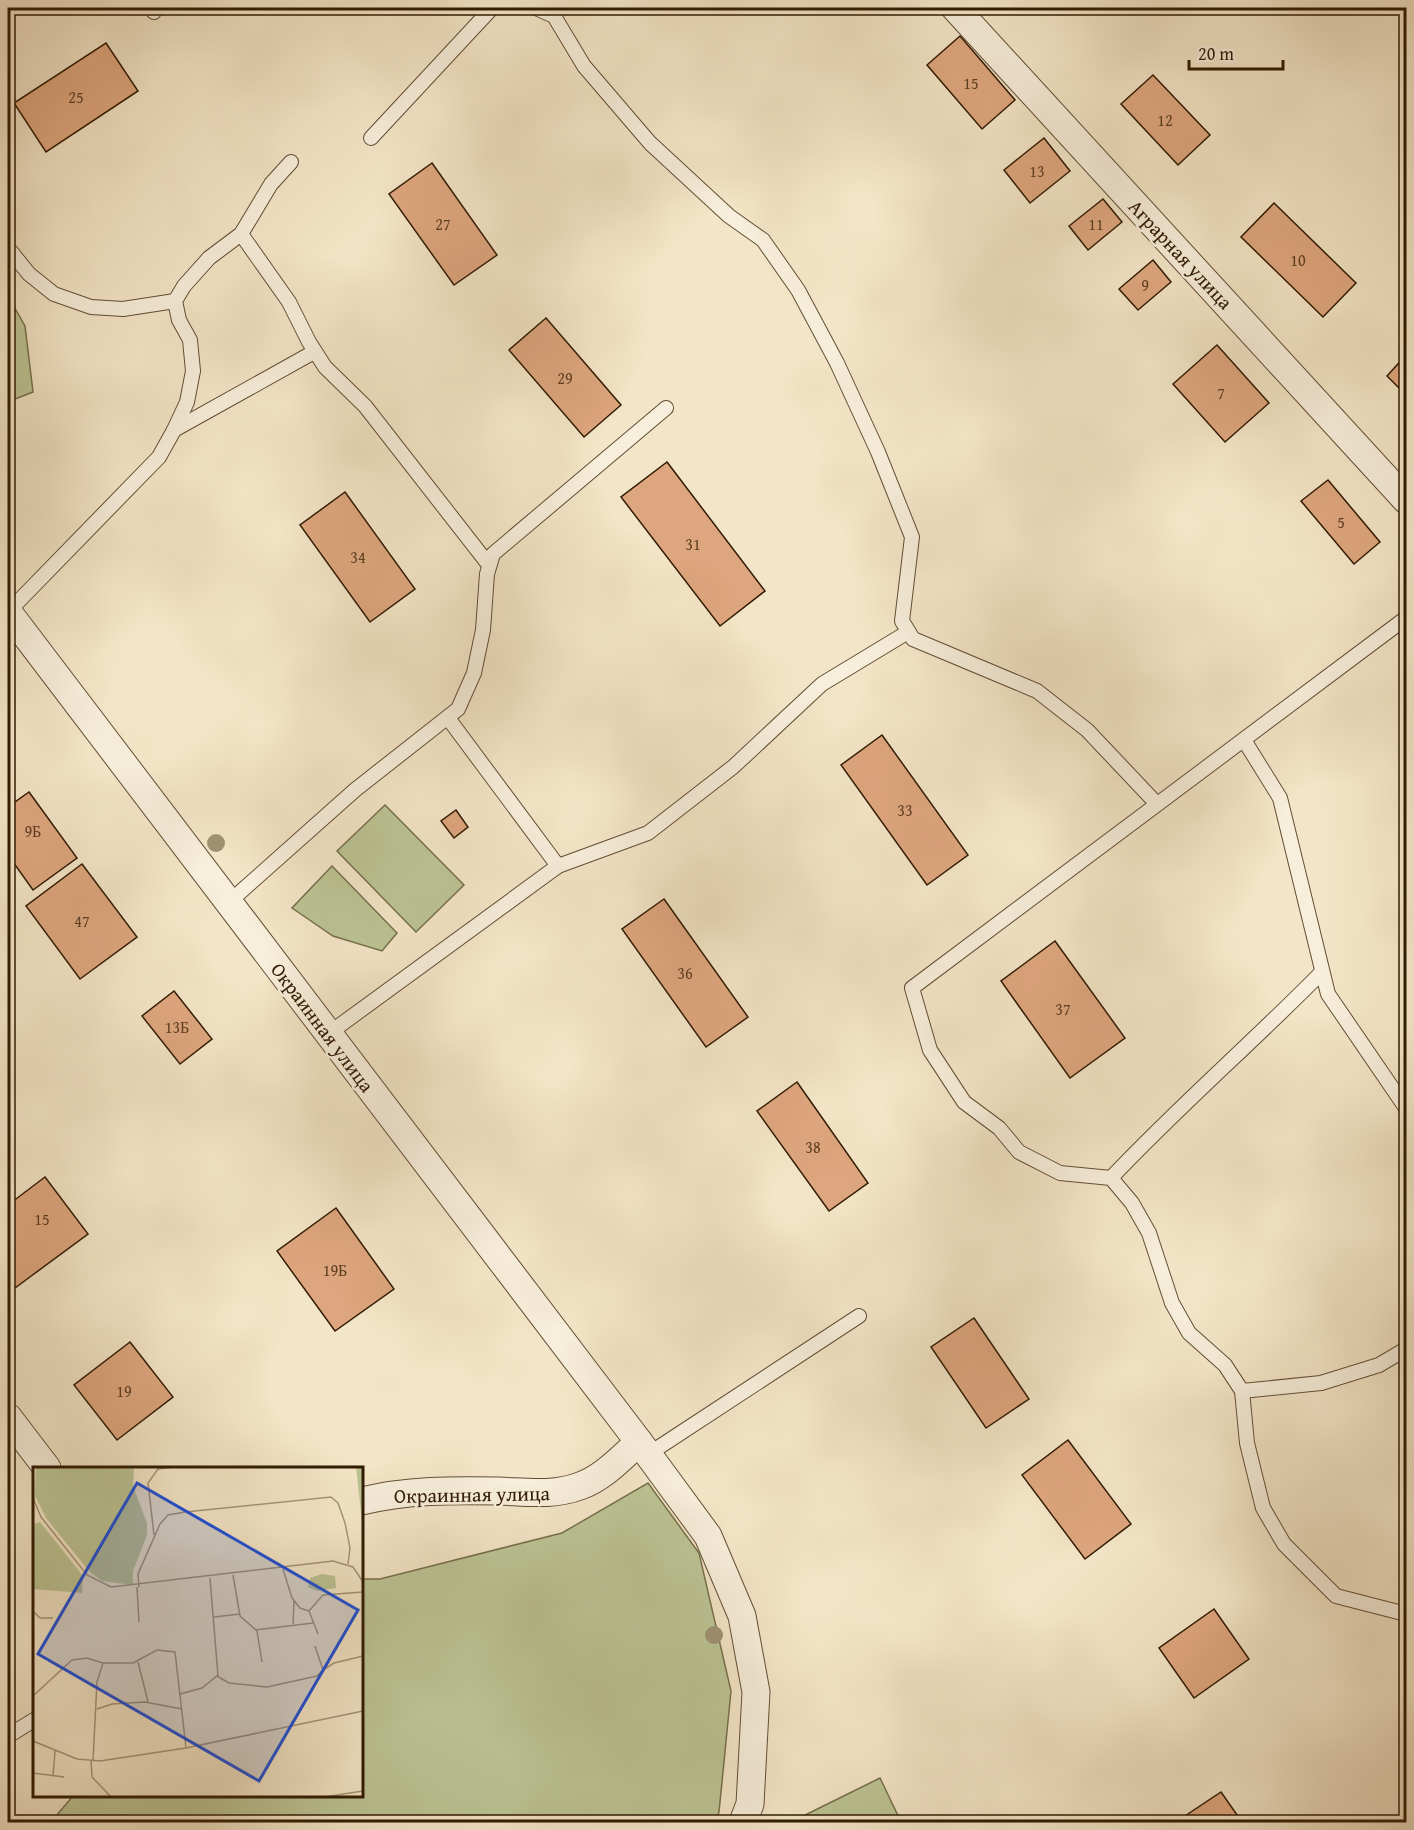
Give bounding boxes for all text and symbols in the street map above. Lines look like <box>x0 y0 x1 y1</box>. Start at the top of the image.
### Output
scale bar <box>1189 33 1284 71</box>
text: 20 m <box>1198 40 1234 67</box>
house number: 15 <box>963 71 979 95</box>
house number: 25 <box>68 85 84 109</box>
house number: 12 <box>1157 108 1173 132</box>
house number: 13 <box>1029 159 1045 183</box>
street label: Аграрная улица <box>1122 192 1240 316</box>
house number: 27 <box>435 212 451 236</box>
house number: 11 <box>1088 212 1104 236</box>
house number: 10 <box>1290 248 1306 272</box>
house number: 9 <box>1141 273 1149 297</box>
house number: 29 <box>557 366 573 390</box>
house number: 7 <box>1217 381 1225 405</box>
house number: 5 <box>1337 510 1345 534</box>
house number: 31 <box>685 532 701 556</box>
house number: 34 <box>350 545 366 569</box>
house number: 33 <box>897 798 913 822</box>
house number: 9Б <box>25 819 41 843</box>
house number: 47 <box>74 909 90 933</box>
street label: Окраинная улица <box>264 956 382 1098</box>
house number: 36 <box>677 961 693 985</box>
house number: 37 <box>1055 997 1071 1021</box>
house number: 13Б <box>165 1015 189 1039</box>
house number: 38 <box>805 1135 821 1159</box>
house number: 15 <box>34 1207 50 1231</box>
house number: 19Б <box>323 1258 347 1282</box>
house number: 19 <box>116 1379 132 1403</box>
inset map <box>33 1467 363 1797</box>
street label: Окраинная улица <box>394 1478 551 1510</box>

